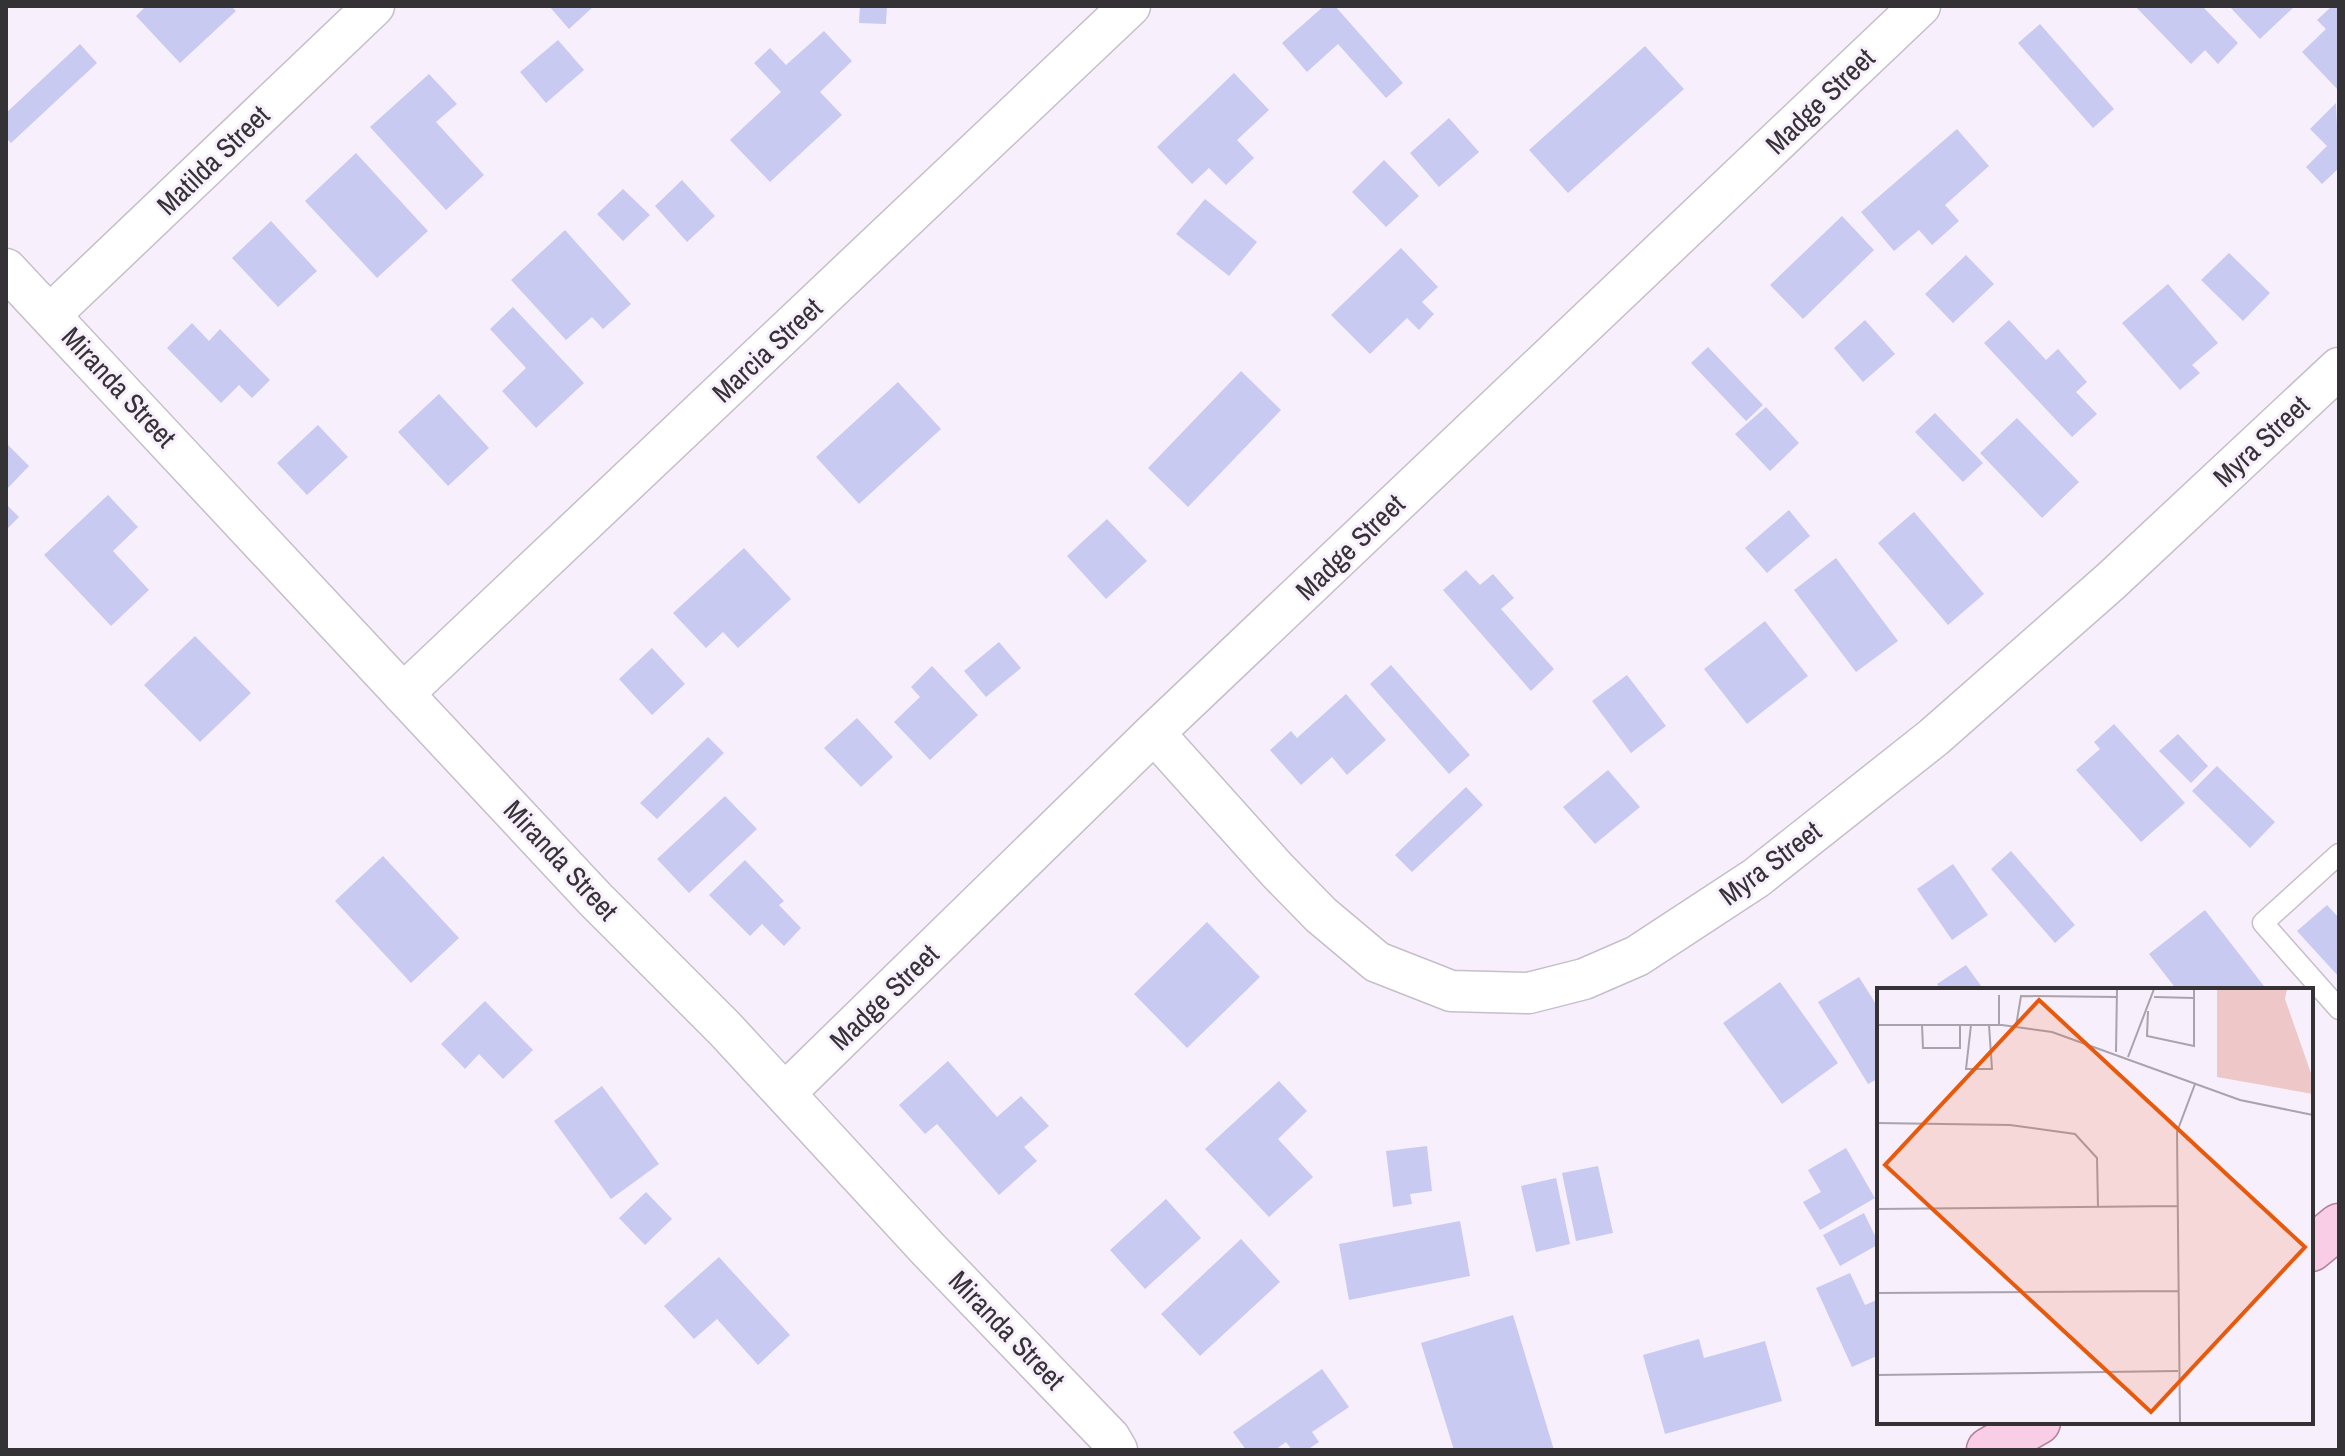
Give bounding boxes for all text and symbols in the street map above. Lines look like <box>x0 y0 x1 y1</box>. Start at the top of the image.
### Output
street label: Madge Street <box>1757 39 1883 163</box>
street label: Matilda Street <box>148 97 278 223</box>
street label: Marcia Street <box>704 289 830 411</box>
street label: Miranda Street <box>53 319 185 455</box>
street label: Myra Street <box>2205 387 2317 495</box>
street label: Madge Street <box>1287 485 1413 609</box>
street label: Miranda Street <box>495 792 627 928</box>
street label: Myra Street <box>1711 812 1829 914</box>
street label: Madge Street <box>821 935 947 1059</box>
inset map <box>1877 988 2313 1424</box>
street label: Miranda Street <box>941 1262 1073 1398</box>

